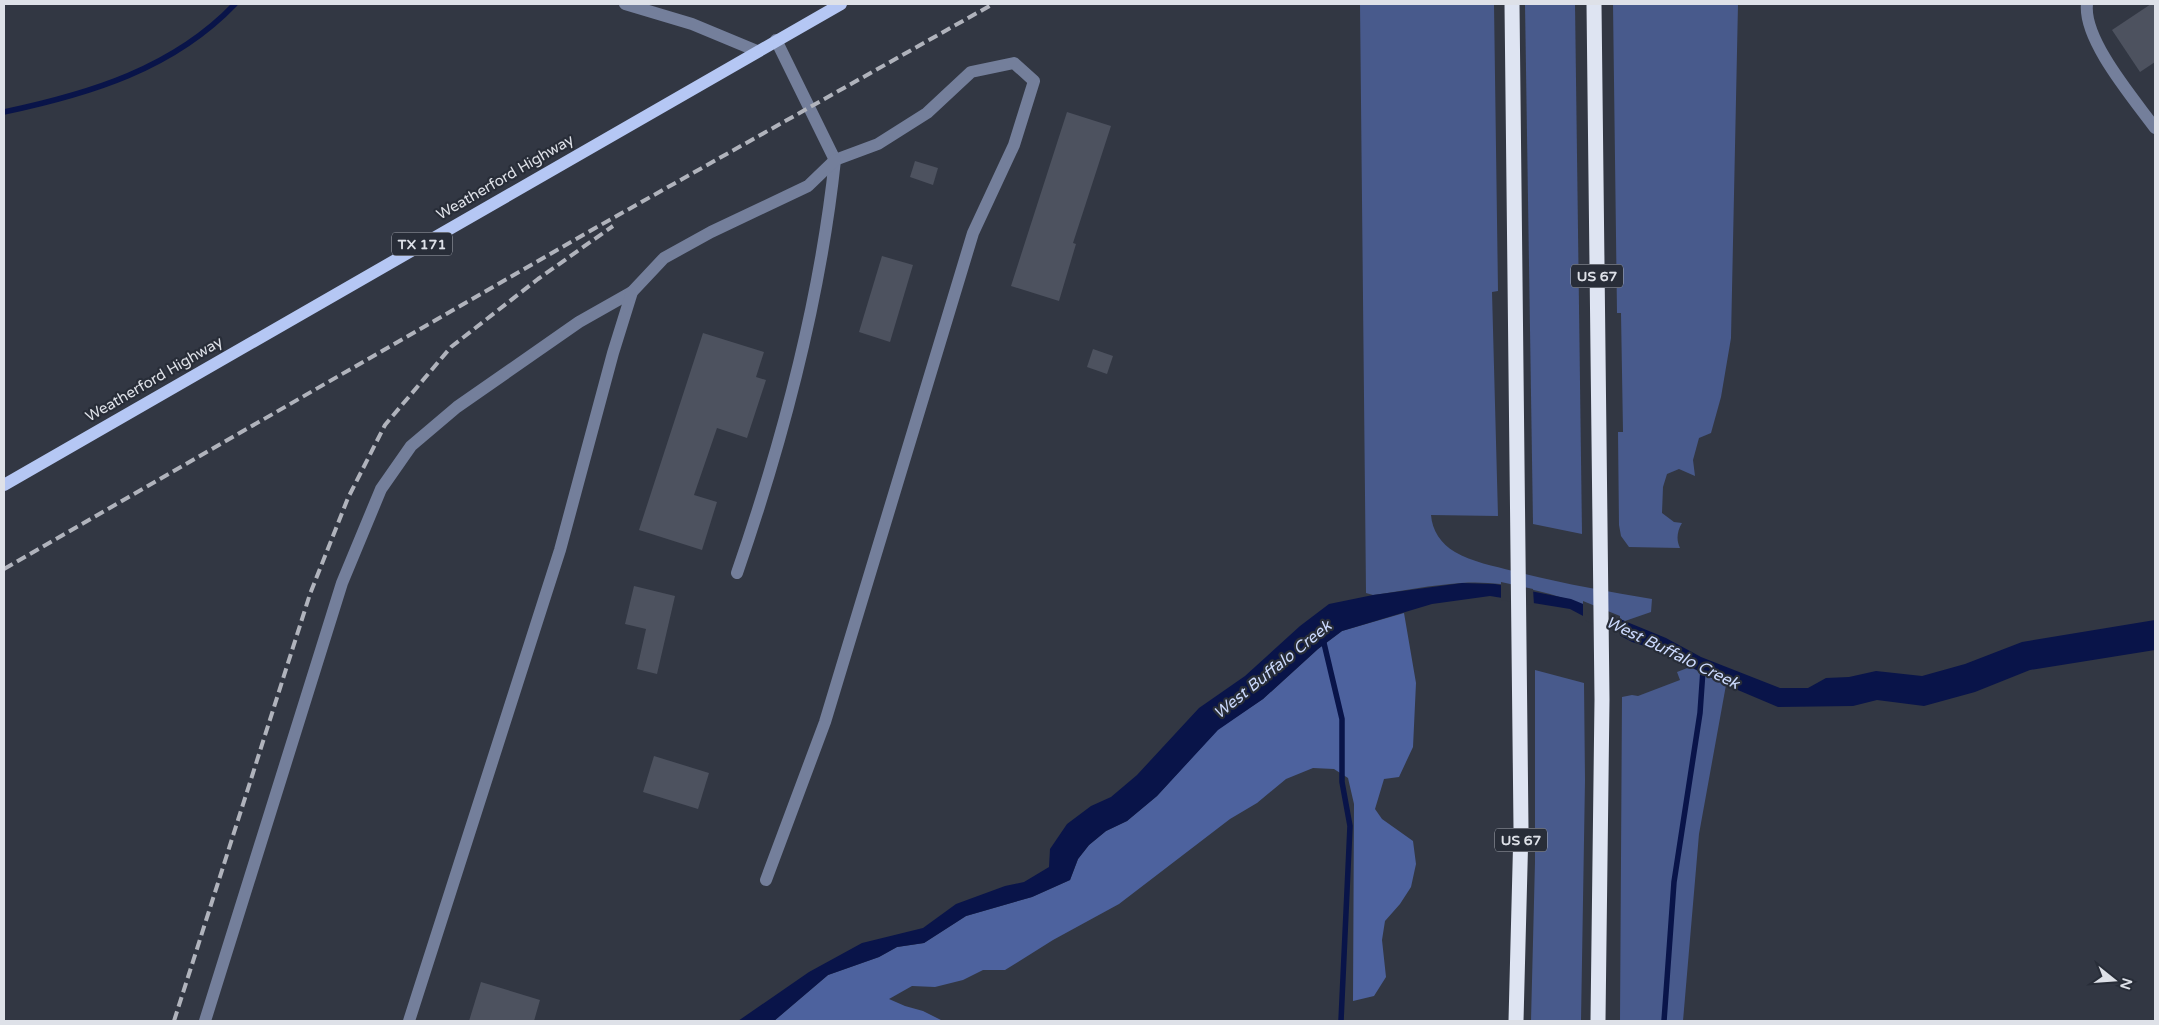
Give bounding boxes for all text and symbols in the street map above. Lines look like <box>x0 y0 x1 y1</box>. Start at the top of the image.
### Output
street label: Weatherford Highway <box>433 130 577 224</box>
road number: TX 171 <box>392 232 452 255</box>
road number: US 67 <box>1571 264 1623 288</box>
street label: Weatherford Highway <box>82 332 226 426</box>
water label: West Buffalo Creek <box>1603 612 1744 694</box>
water label: West Buffalo Creek <box>1210 615 1337 723</box>
road number: US 67 <box>1495 828 1547 852</box>
north arrow <box>2089 955 2139 1005</box>
text: N <box>2116 976 2136 992</box>

